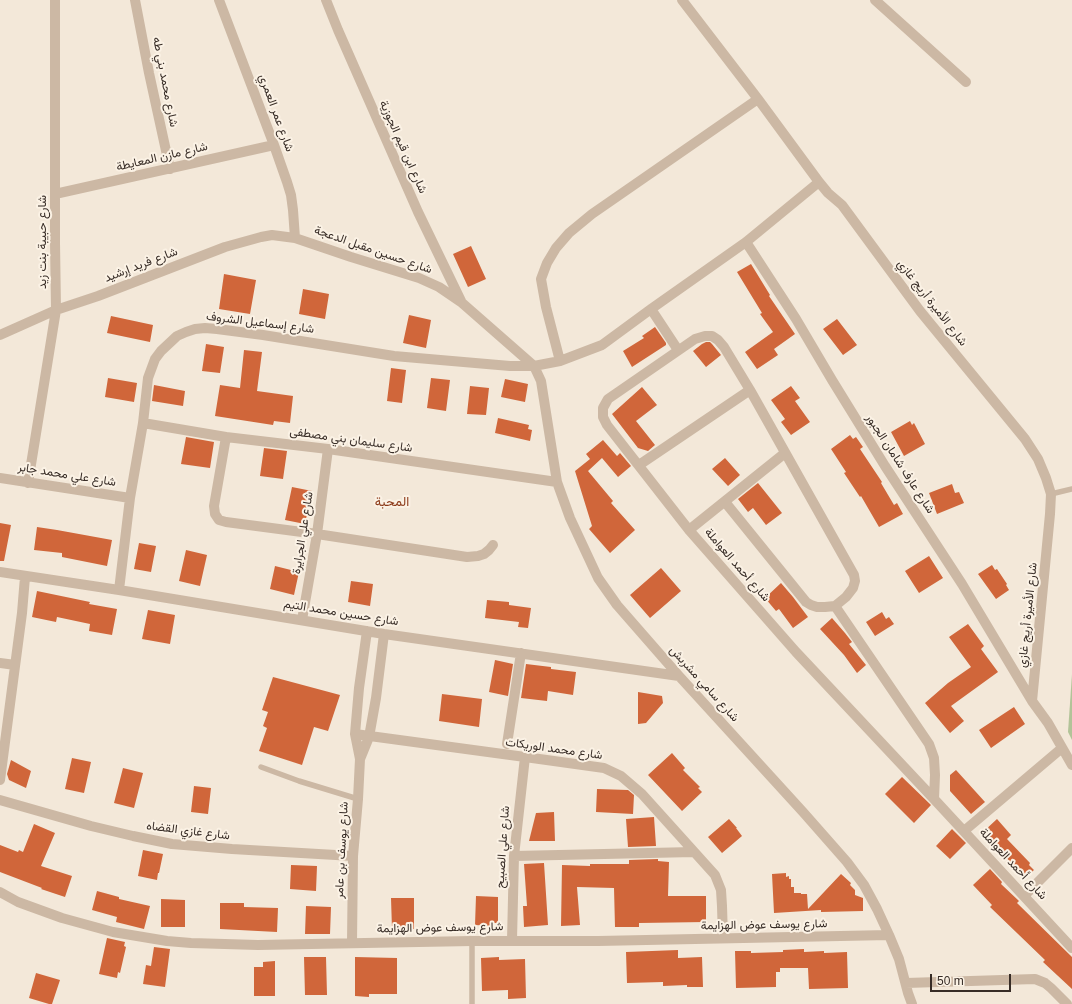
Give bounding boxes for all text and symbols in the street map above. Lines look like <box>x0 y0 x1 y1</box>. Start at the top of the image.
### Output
street label: شارع محمد بني طه <box>149 36 181 128</box>
street label: شارع عمر العمري <box>255 72 297 154</box>
street label: شارع ابن قيم الجوزية <box>376 98 430 196</box>
street label: شارع مازن المعايطة <box>115 139 209 175</box>
street label: شارع حبيبة بنت زيد <box>36 195 50 289</box>
street label: شارع حسين مقبل الدعجة <box>312 223 434 277</box>
street label: شارع فريد إرشيد <box>102 244 180 286</box>
street label: شارع الأميرة أريج غازي <box>894 257 970 349</box>
street label: شارع إسماعيل الشروف <box>205 309 315 337</box>
street label: شارع عارف شامان الجبور <box>863 412 937 516</box>
street label: شارع سليمان بني مصطفى <box>289 424 413 456</box>
street label: شارع علي محمد جابر <box>17 460 117 490</box>
street label: شارع علي الجرايرة <box>289 491 317 575</box>
district label: المحبة <box>375 494 409 510</box>
street label: شارع أحمد العواملة <box>701 525 773 605</box>
street label: شارع الأميرة أريج غازي <box>1015 562 1041 668</box>
street label: شارع حسين محمد التيم <box>283 597 399 629</box>
street label: شارع سامي مشربش <box>666 643 742 725</box>
street label: شارع محمد الوريكات <box>505 735 603 763</box>
street label: شارع يوسف بن عامر <box>332 801 352 899</box>
street label: شارع علي الصبيح <box>493 805 513 889</box>
street label: شارع غازي القضاه <box>145 819 231 843</box>
street label: شارع أحمد العواملة <box>976 825 1050 903</box>
street label: شارع يوسف عوض الهزايمة <box>701 917 827 933</box>
street label: شارع يوسف عوض الهزايمة <box>377 920 503 936</box>
scale bar <box>932 966 1013 992</box>
text: 50 m <box>937 974 964 988</box>

